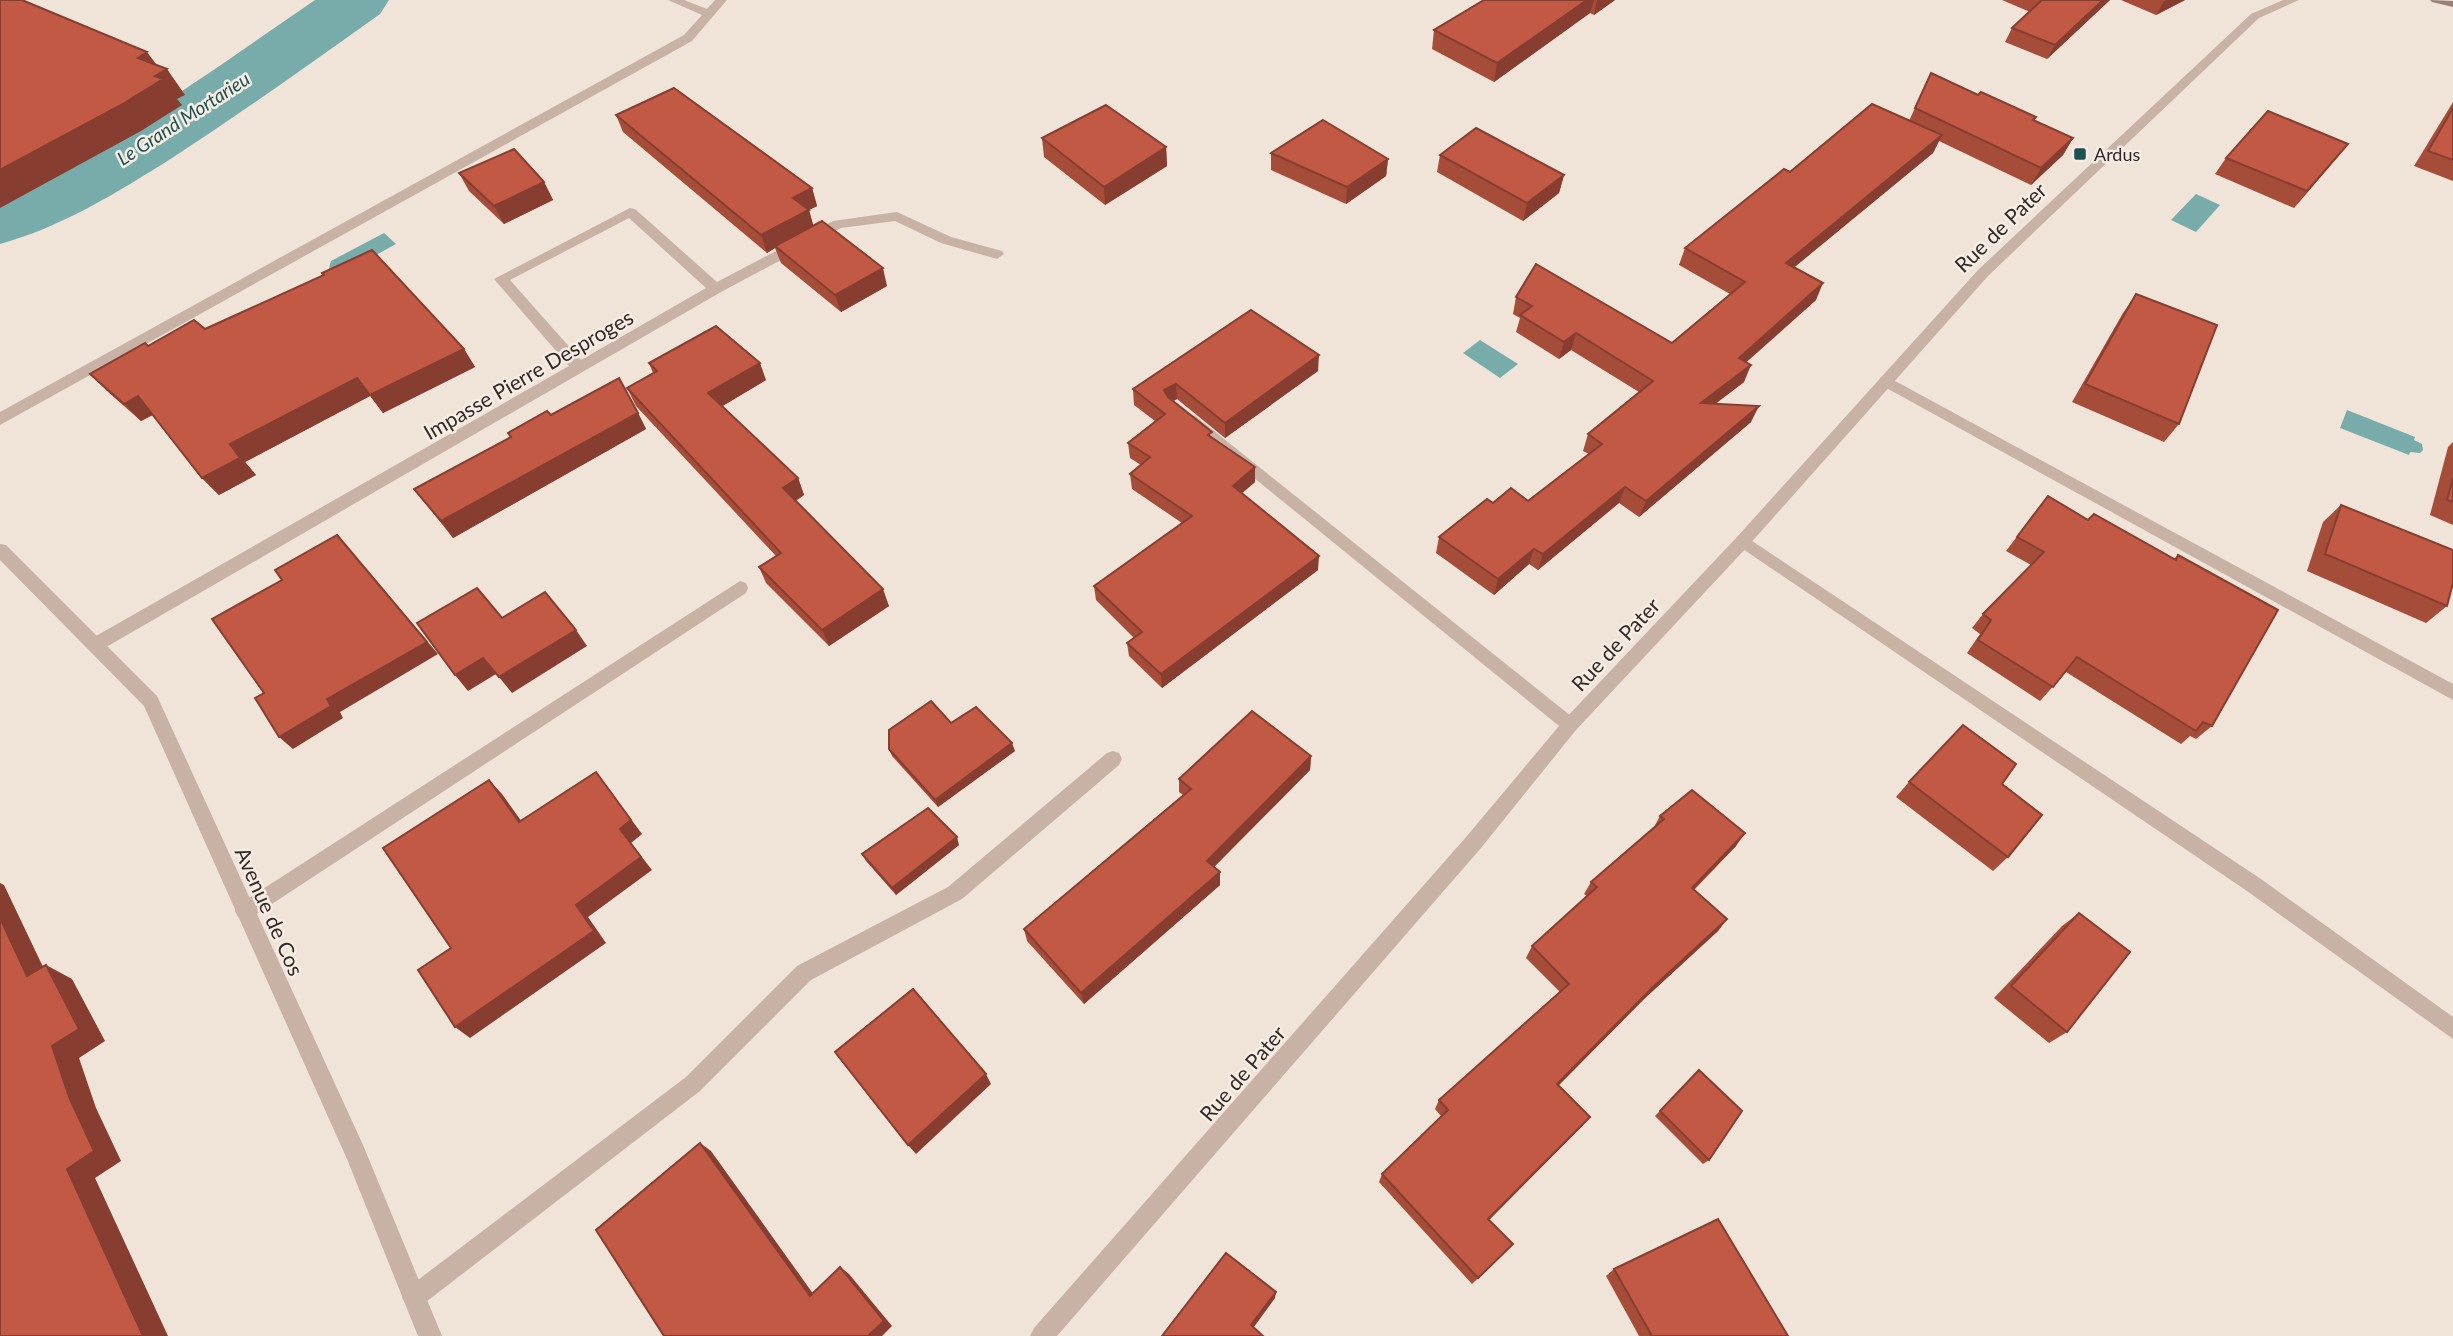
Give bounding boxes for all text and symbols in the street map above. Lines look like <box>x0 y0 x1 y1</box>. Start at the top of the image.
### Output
water label: Le Grand Mortarieu <box>112 67 254 169</box>
place label: Ardus <box>2094 143 2140 165</box>
marker: Ardus <box>2072 146 2088 162</box>
street label: Rue de Pater <box>1949 177 2051 277</box>
street label: Impasse Pierre Desproges <box>419 304 637 444</box>
street label: Rue de Pater <box>1566 592 1665 696</box>
street label: Avenue de Cos <box>231 843 309 979</box>
street label: Rue de Pater <box>1194 1020 1290 1126</box>

